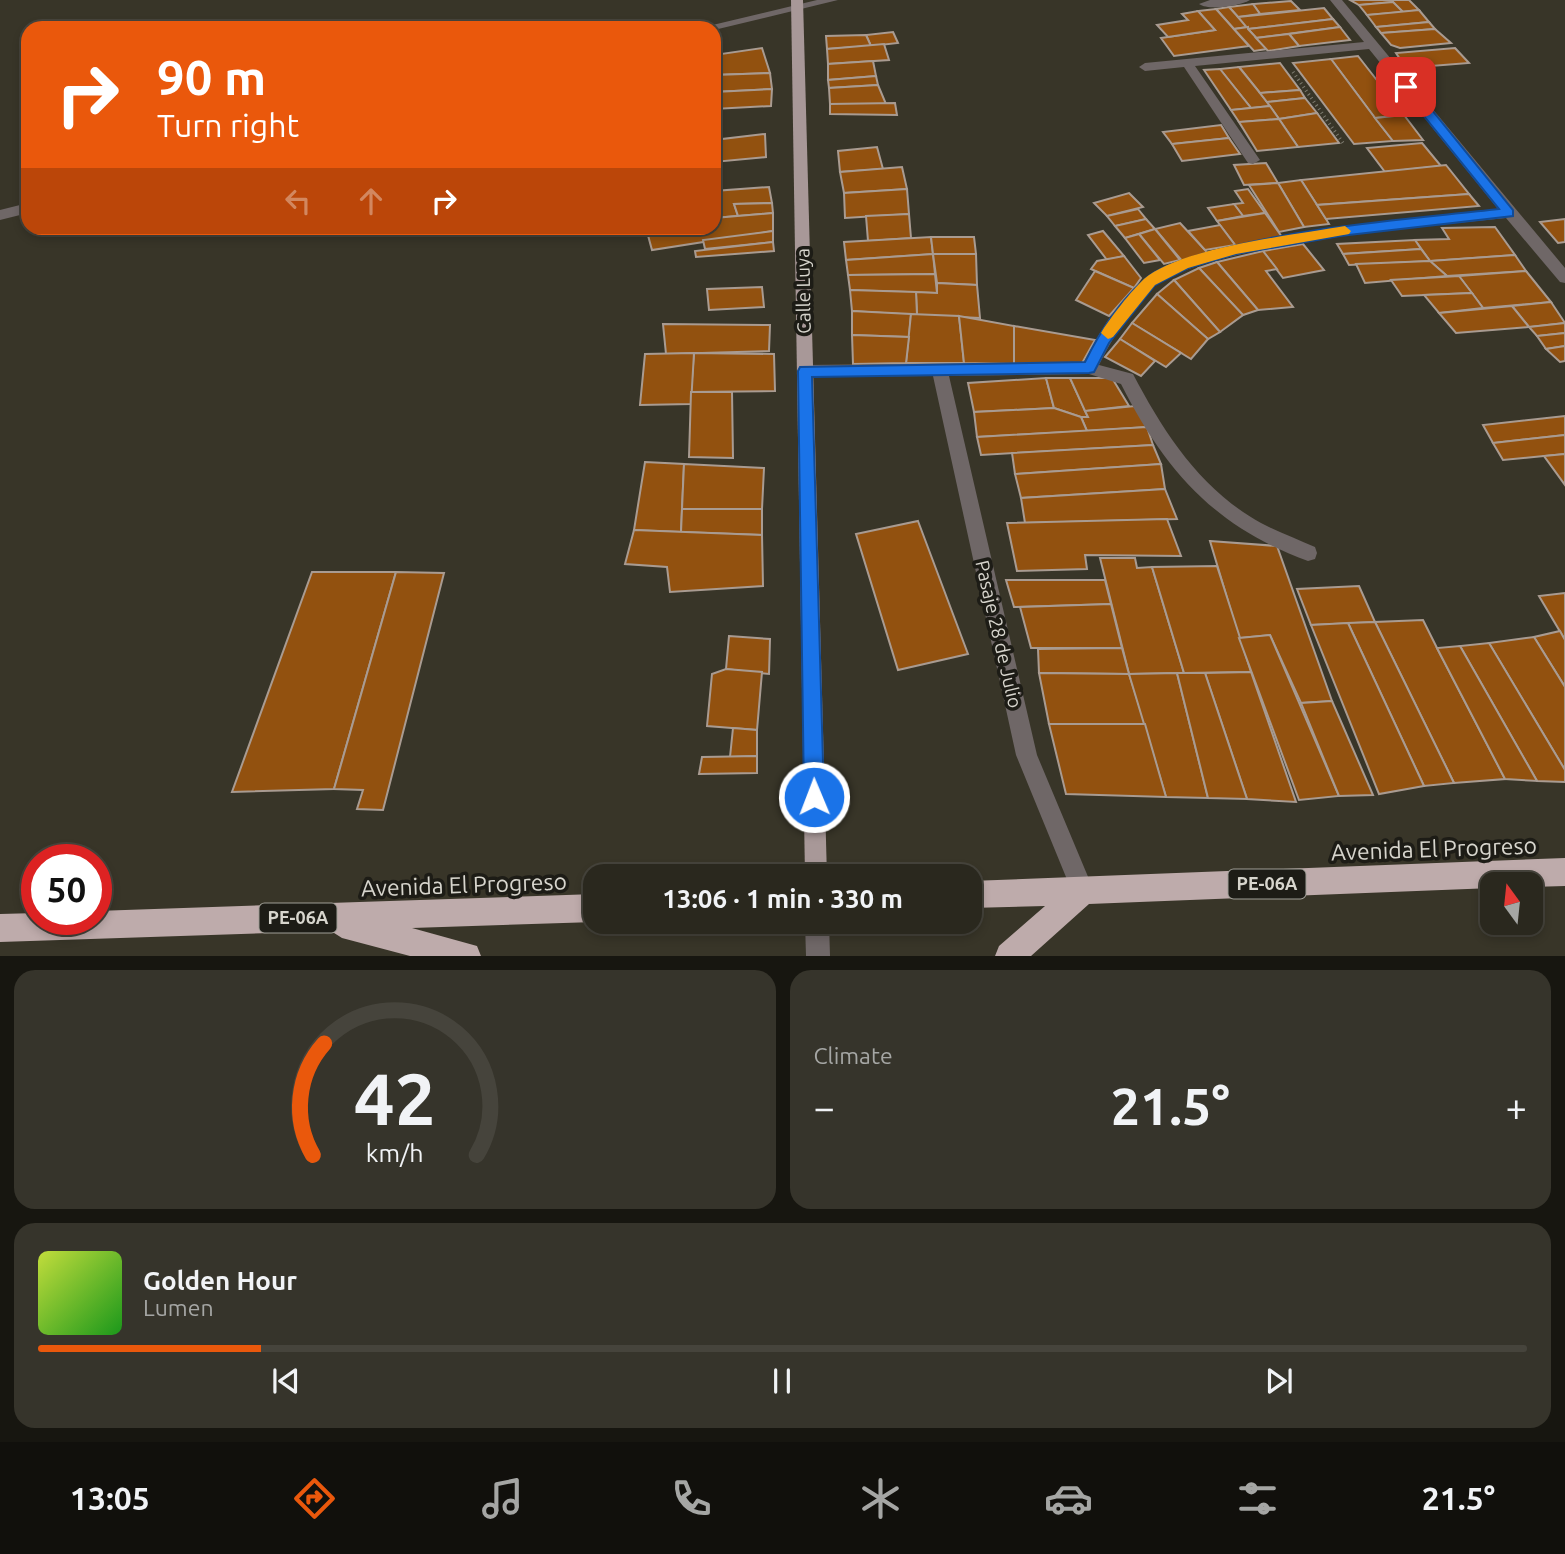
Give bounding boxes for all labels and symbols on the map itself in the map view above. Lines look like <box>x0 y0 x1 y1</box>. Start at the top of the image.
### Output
pin <box>1376 57 1436 117</box>
street label: Calle Luya <box>791 248 815 334</box>
street label: Pasaje 28 de Julio <box>971 558 1027 710</box>
position arrow <box>777 760 851 834</box>
street label: Avenida El Progreso <box>1331 832 1537 865</box>
speed limit sign: 50 <box>21 844 112 935</box>
street label: Avenida El Progreso <box>361 868 567 901</box>
road number: PE-06A <box>1228 870 1306 898</box>
north arrow <box>1480 872 1544 934</box>
road number: PE-06A <box>260 903 336 932</box>

